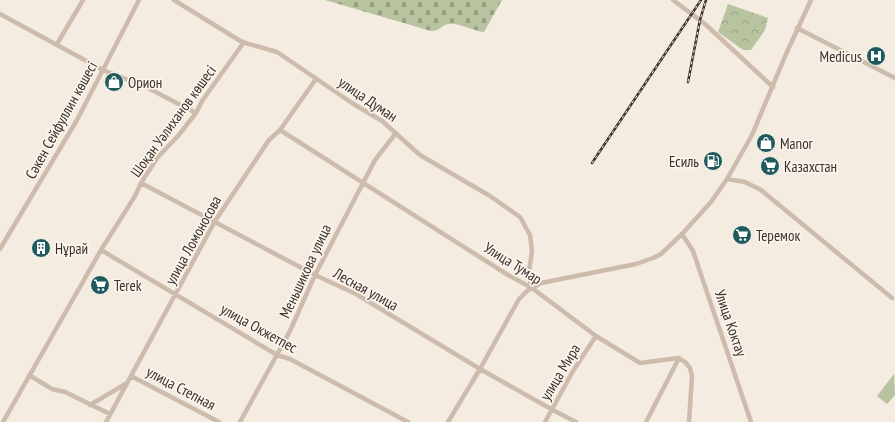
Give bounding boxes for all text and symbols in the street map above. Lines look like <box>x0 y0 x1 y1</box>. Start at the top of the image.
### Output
hospital icon: Medicus <box>865 45 887 67</box>
place label: Medicus <box>820 47 862 66</box>
street label: Сәкен Сейфуллин көшесі <box>21 58 101 182</box>
street label: Шоқан Уәлиханов көшесі <box>126 61 220 181</box>
shop icon: Орион <box>103 71 125 93</box>
street label: улица Думан <box>335 72 401 126</box>
place label: Орион <box>128 73 162 92</box>
shop icon: Manor <box>755 132 777 154</box>
place label: Manor <box>780 134 814 153</box>
fuel station icon: Есиль <box>702 150 724 172</box>
place label: Есиль <box>669 152 699 171</box>
supermarket icon: Казахстан <box>759 155 781 177</box>
place label: Казахстан <box>784 157 837 176</box>
street label: улица Ломоносова <box>161 192 225 288</box>
street label: Меньшикова улица <box>275 221 335 321</box>
supermarket icon: Теремок <box>731 224 753 246</box>
place label: Теремок <box>756 226 800 245</box>
building icon: Нұрай <box>30 237 52 259</box>
street label: Улица Тумар <box>480 238 546 288</box>
place label: Нұрай <box>55 239 88 258</box>
street label: Лесная улица <box>329 263 402 315</box>
supermarket icon: Terek <box>89 274 111 296</box>
place label: Terek <box>114 276 142 295</box>
street label: Улица Коктау <box>711 287 751 359</box>
street label: улица Окжетпес <box>217 299 301 357</box>
street label: улица Мира <box>536 340 584 404</box>
street label: улица Степная <box>143 362 219 414</box>

